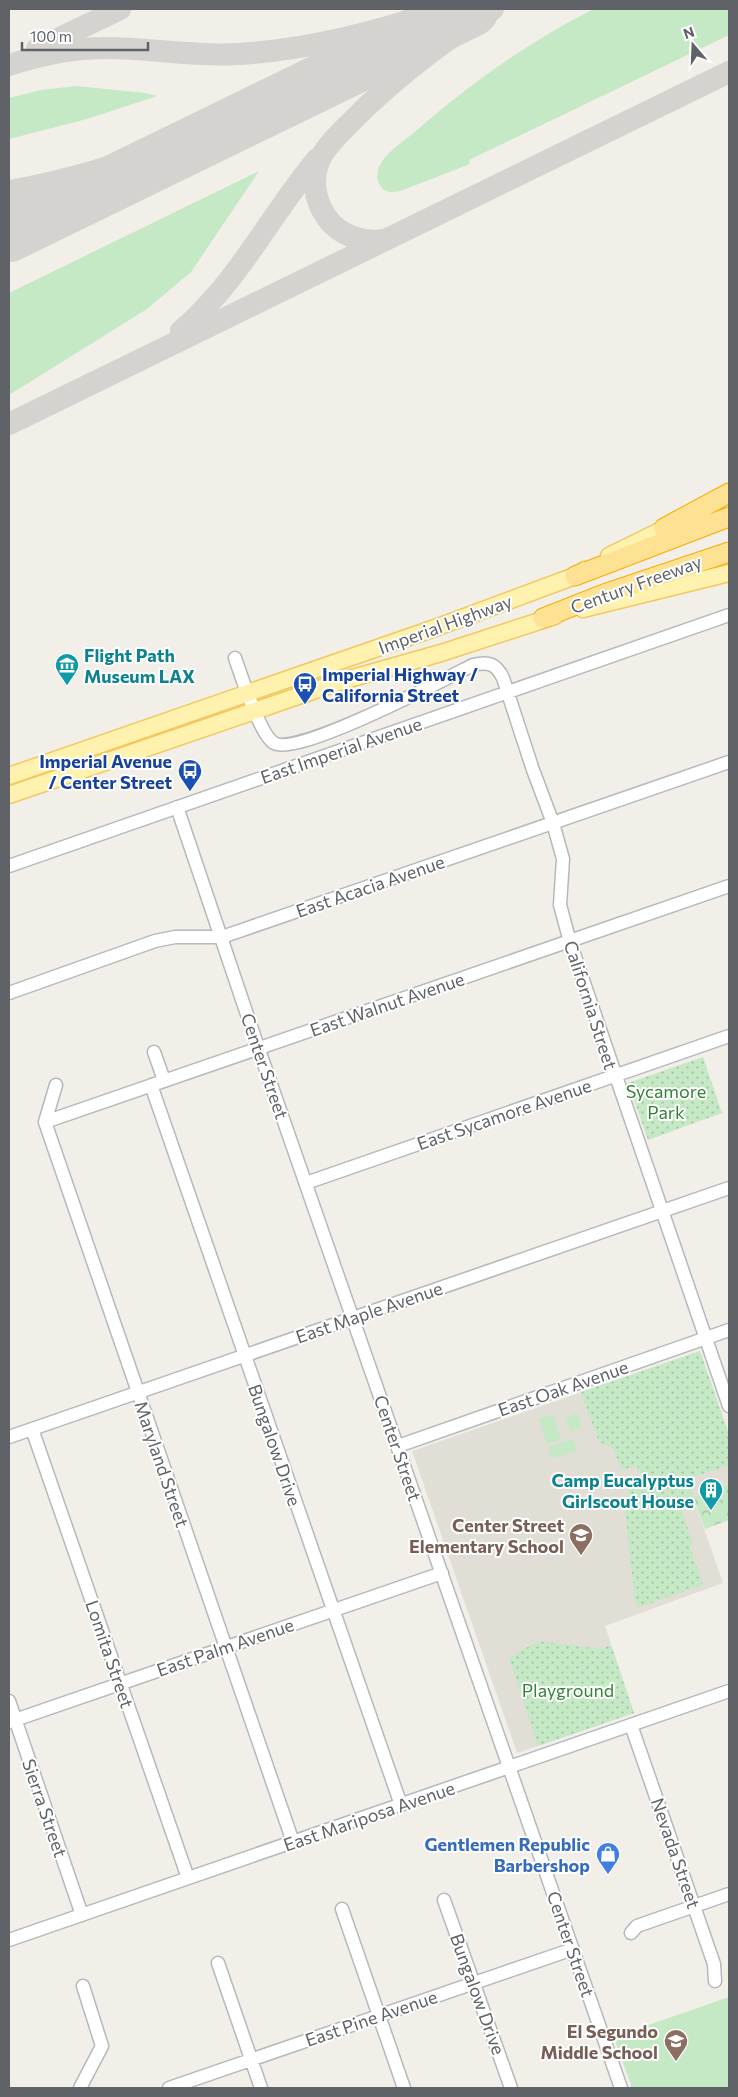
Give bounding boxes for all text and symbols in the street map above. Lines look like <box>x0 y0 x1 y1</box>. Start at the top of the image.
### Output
scale bar <box>22 20 149 52</box>
north arrow <box>668 20 718 70</box>
text: N <box>681 22 696 42</box>
text: 100 m <box>30 27 72 45</box>
street label: Century Freeway <box>567 550 705 618</box>
street label: Imperial Highway <box>375 590 515 658</box>
place label: Flight Path Museum LAX <box>84 644 195 687</box>
museum icon: Flight Path Museum LAX <box>54 652 80 686</box>
place label: Imperial Highway / California Street <box>322 663 478 706</box>
bus stop icon: Imperial Highway / California Street <box>292 671 318 705</box>
street label: East Imperial Avenue <box>257 712 425 788</box>
place label: Imperial Avenue / Center Street <box>39 750 172 793</box>
bus stop icon: Imperial Avenue / Center Street <box>177 758 203 792</box>
street label: East Acacia Avenue <box>293 850 447 922</box>
street label: California Street <box>560 938 622 1072</box>
street label: East Walnut Avenue <box>307 967 467 1041</box>
street label: Center Street <box>237 1010 293 1122</box>
street label: East Sycamore Avenue <box>414 1074 594 1154</box>
park label: Sycamore Park <box>626 1080 706 1123</box>
street label: East Maple Avenue <box>293 1277 445 1347</box>
street label: East Oak Avenue <box>495 1355 631 1421</box>
street label: Bungalow Drive <box>244 1381 306 1509</box>
street label: Center Street <box>370 1392 426 1504</box>
street label: Maryland Street <box>130 1398 194 1530</box>
place label: Camp Eucalyptus Girlscout House <box>552 1469 694 1512</box>
building icon: Camp Eucalyptus Girlscout House <box>698 1477 724 1511</box>
place label: Center Street Elementary School <box>409 1514 564 1557</box>
school or university icon: Center Street Elementary School <box>568 1522 594 1556</box>
street label: Lomita Street <box>81 1597 139 1711</box>
street label: East Palm Avenue <box>154 1613 296 1681</box>
park label: Playground <box>522 1679 614 1701</box>
street label: Sierra Street <box>18 1756 72 1860</box>
street label: East Mariposa Avenue <box>280 1776 458 1856</box>
street label: Nevada Street <box>647 1795 705 1911</box>
place label: Gentlemen Republic Barbershop <box>424 1833 590 1876</box>
shop icon: Gentlemen Republic Barbershop <box>595 1841 621 1875</box>
street label: Center Street <box>543 1888 599 2000</box>
street label: Bungalow Drive <box>446 1930 510 2058</box>
street label: East Pine Avenue <box>302 1985 440 2051</box>
place label: El Segundo Middle School <box>540 2020 658 2063</box>
school or university icon: El Segundo Middle School <box>663 2028 689 2062</box>

